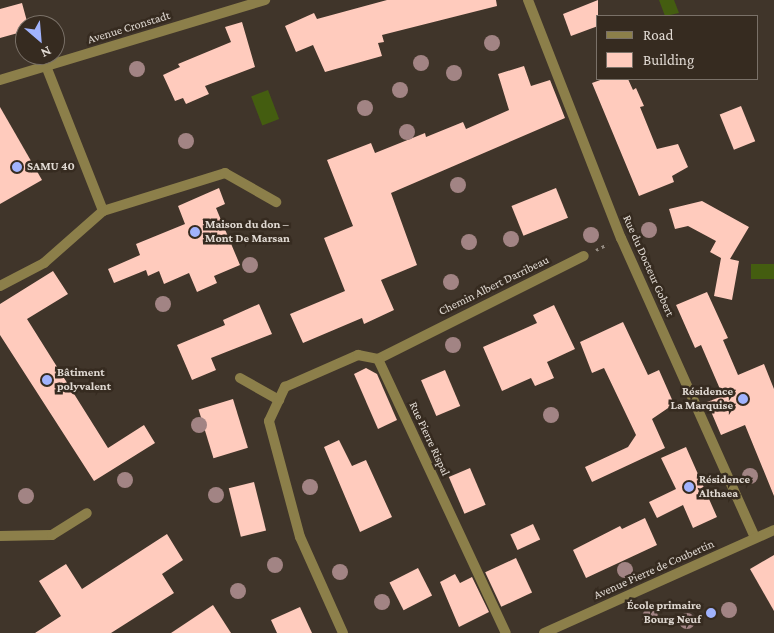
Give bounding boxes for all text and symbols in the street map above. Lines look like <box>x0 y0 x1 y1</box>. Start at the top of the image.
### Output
street label: Avenue Cronstadt <box>86 9 172 47</box>
north arrow <box>15 15 65 65</box>
legend <box>596 15 759 80</box>
text: Road <box>643 27 673 43</box>
text: N <box>38 43 54 62</box>
text: Building <box>643 52 694 68</box>
place label: SAMU 40 <box>27 160 75 174</box>
marker: SAMU 40 <box>11 161 23 173</box>
street label: Rue du Docteur Gobert <box>619 213 677 319</box>
place label: Maison du don – Mont De Marsan <box>205 218 290 246</box>
marker: Maison du don – Mont De Marsan <box>189 226 201 238</box>
street label: Chemin Albert Darribeau <box>437 253 551 319</box>
place label: Bâtiment polyvalent <box>57 366 111 394</box>
marker: Bâtiment polyvalent <box>41 374 53 386</box>
place label: Résidence La Marquise <box>670 385 733 413</box>
marker: Résidence La Marquise <box>737 393 749 405</box>
street label: Rue Pierre Rispal <box>406 400 452 478</box>
place label: Résidence Althaea <box>699 473 750 501</box>
marker: Résidence Althaea <box>683 481 695 493</box>
street label: Avenue Pierre de Coubertin <box>592 537 716 603</box>
place label: École primaire Bourg Neuf <box>627 599 701 627</box>
marker: École primaire Bourg Neuf <box>705 607 717 619</box>

